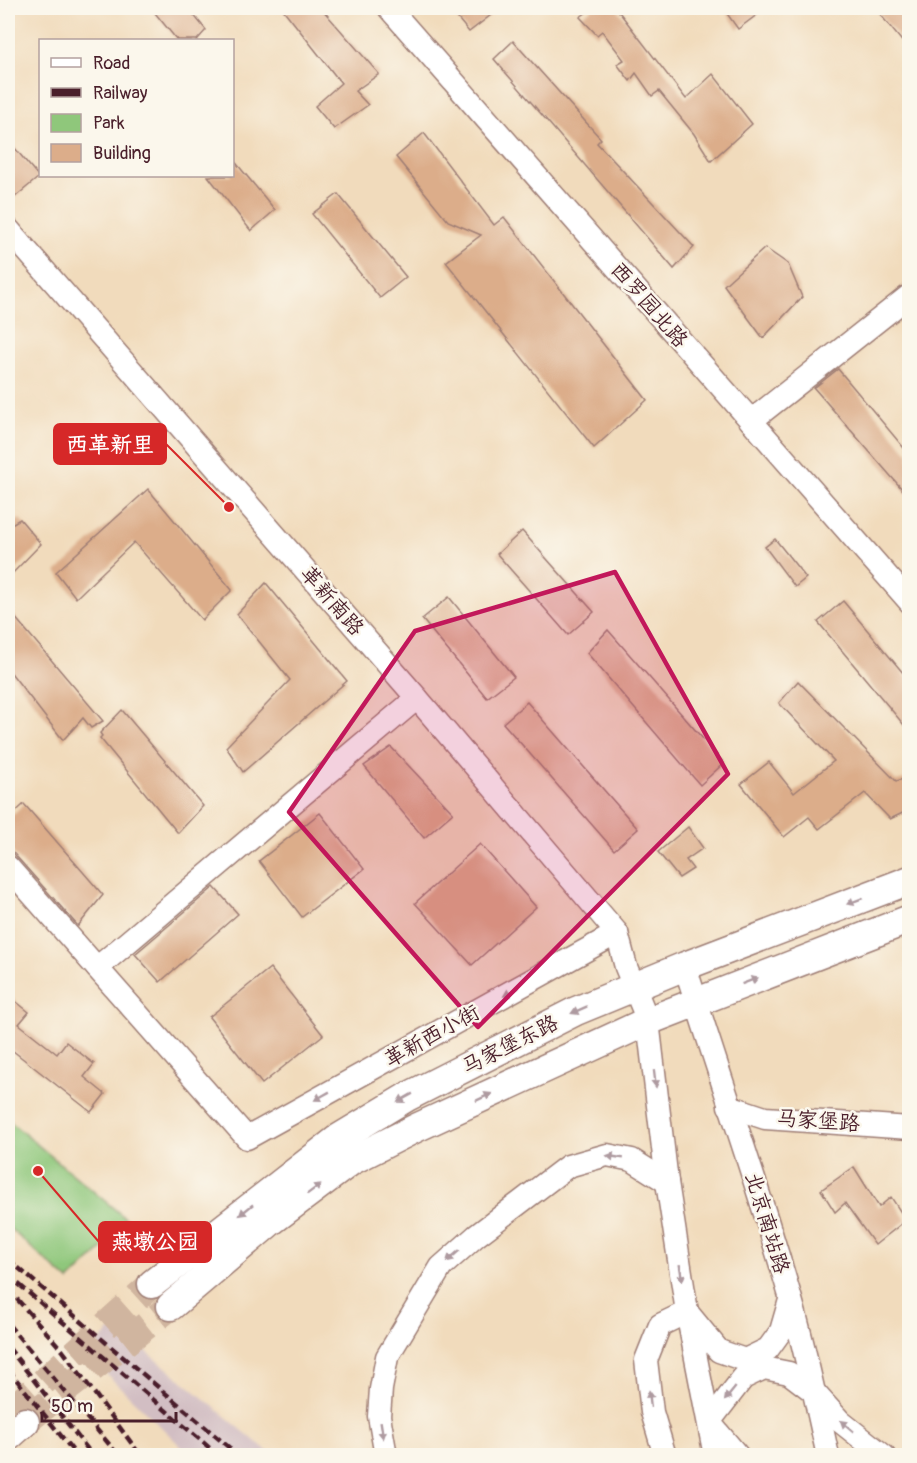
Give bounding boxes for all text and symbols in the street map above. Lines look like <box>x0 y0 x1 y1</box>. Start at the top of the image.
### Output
legend <box>39 39 234 177</box>
text: Road <box>93 52 130 75</box>
text: Railway <box>93 82 148 105</box>
text: Park <box>93 112 125 135</box>
text: Building <box>93 142 151 165</box>
street label: 西罗园北路 <box>604 257 694 353</box>
callout: 西革新里 <box>54 424 166 464</box>
text: 西革新里 <box>66 431 154 459</box>
street label: 革新南路 <box>294 560 370 642</box>
one-way arrow <box>846 897 864 907</box>
one-way arrow <box>742 975 760 985</box>
one-way arrow <box>502 987 519 997</box>
street label: 革新西小街 <box>380 999 484 1073</box>
one-way arrow <box>570 1005 588 1015</box>
street label: 马家堡东路 <box>457 1009 563 1081</box>
one-way arrow <box>650 1070 659 1089</box>
one-way arrow <box>313 1091 330 1101</box>
one-way arrow <box>476 1092 493 1101</box>
one-way arrow <box>397 1093 414 1103</box>
street label: 马家堡路 <box>775 1105 861 1137</box>
one-way arrow <box>605 1152 624 1161</box>
street label: 北京南站路 <box>739 1169 795 1277</box>
one-way arrow <box>306 1184 321 1196</box>
one-way arrow <box>238 1203 254 1216</box>
callout: 燕墩公园 <box>99 1222 211 1262</box>
text: 燕墩公园 <box>111 1228 199 1256</box>
one-way arrow <box>445 1250 461 1263</box>
one-way arrow <box>677 1263 686 1282</box>
scale bar <box>42 1385 176 1423</box>
one-way arrow <box>723 1386 736 1402</box>
one-way arrow <box>646 1390 655 1409</box>
text: 50 m <box>51 1395 93 1418</box>
one-way arrow <box>839 1420 854 1433</box>
one-way arrow <box>377 1421 386 1440</box>

